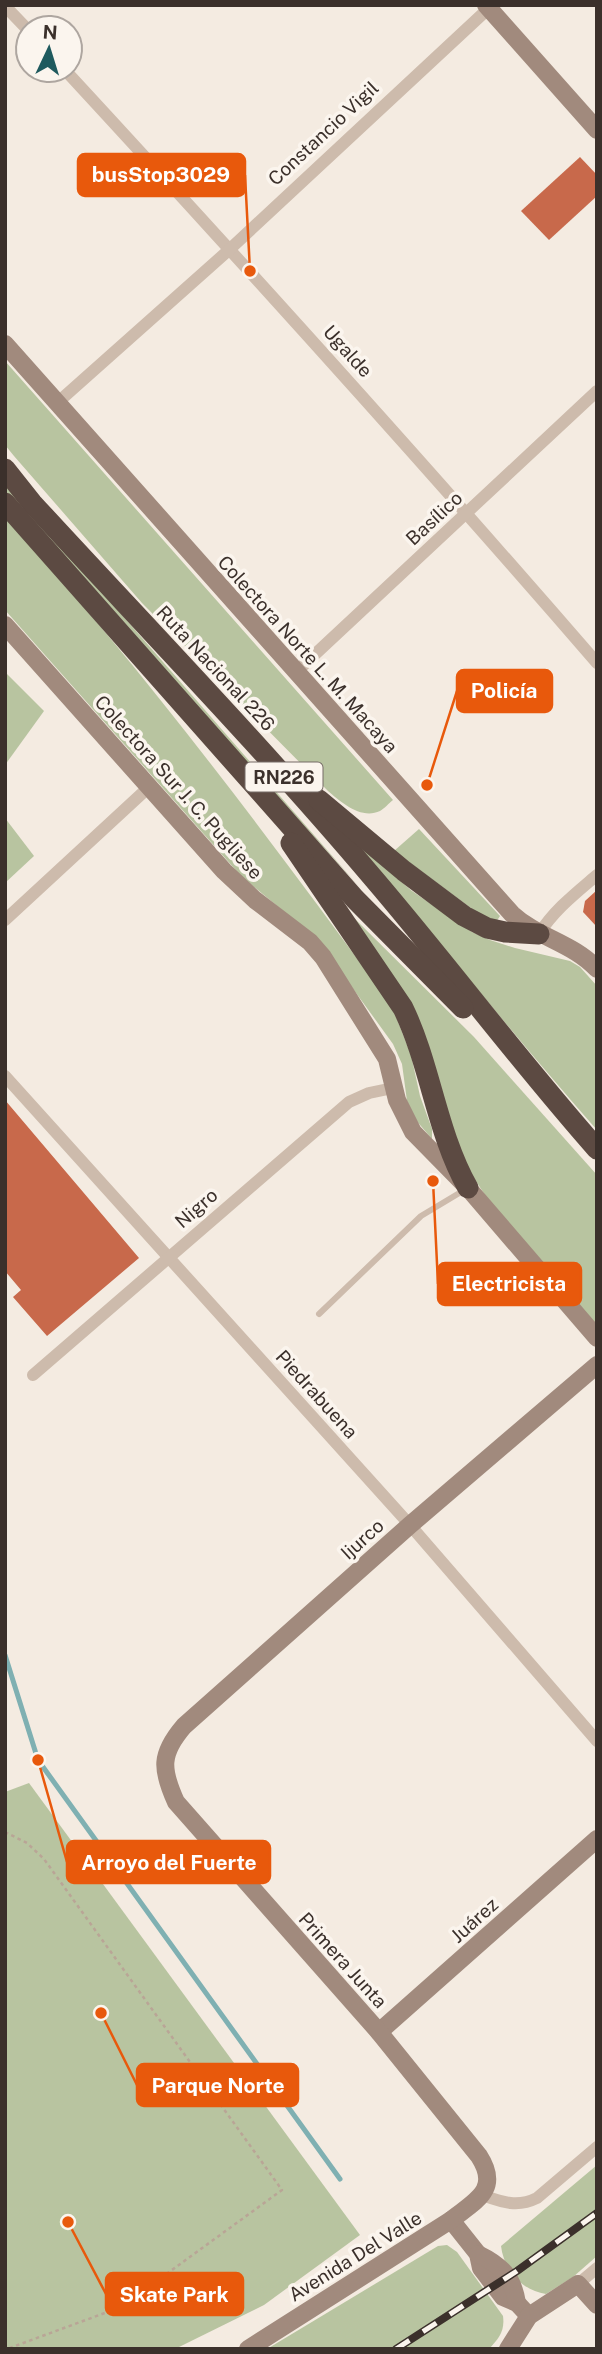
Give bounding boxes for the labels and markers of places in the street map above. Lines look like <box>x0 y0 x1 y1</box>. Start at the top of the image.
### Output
callout: busStop3029 <box>78 154 245 196</box>
callout: Policía <box>457 670 552 712</box>
callout: Electricista <box>438 1263 581 1305</box>
callout: Arroyo del Fuerte <box>67 1841 270 1883</box>
callout: Parque Norte <box>137 2064 298 2106</box>
callout: Skate Park <box>106 2273 243 2315</box>

